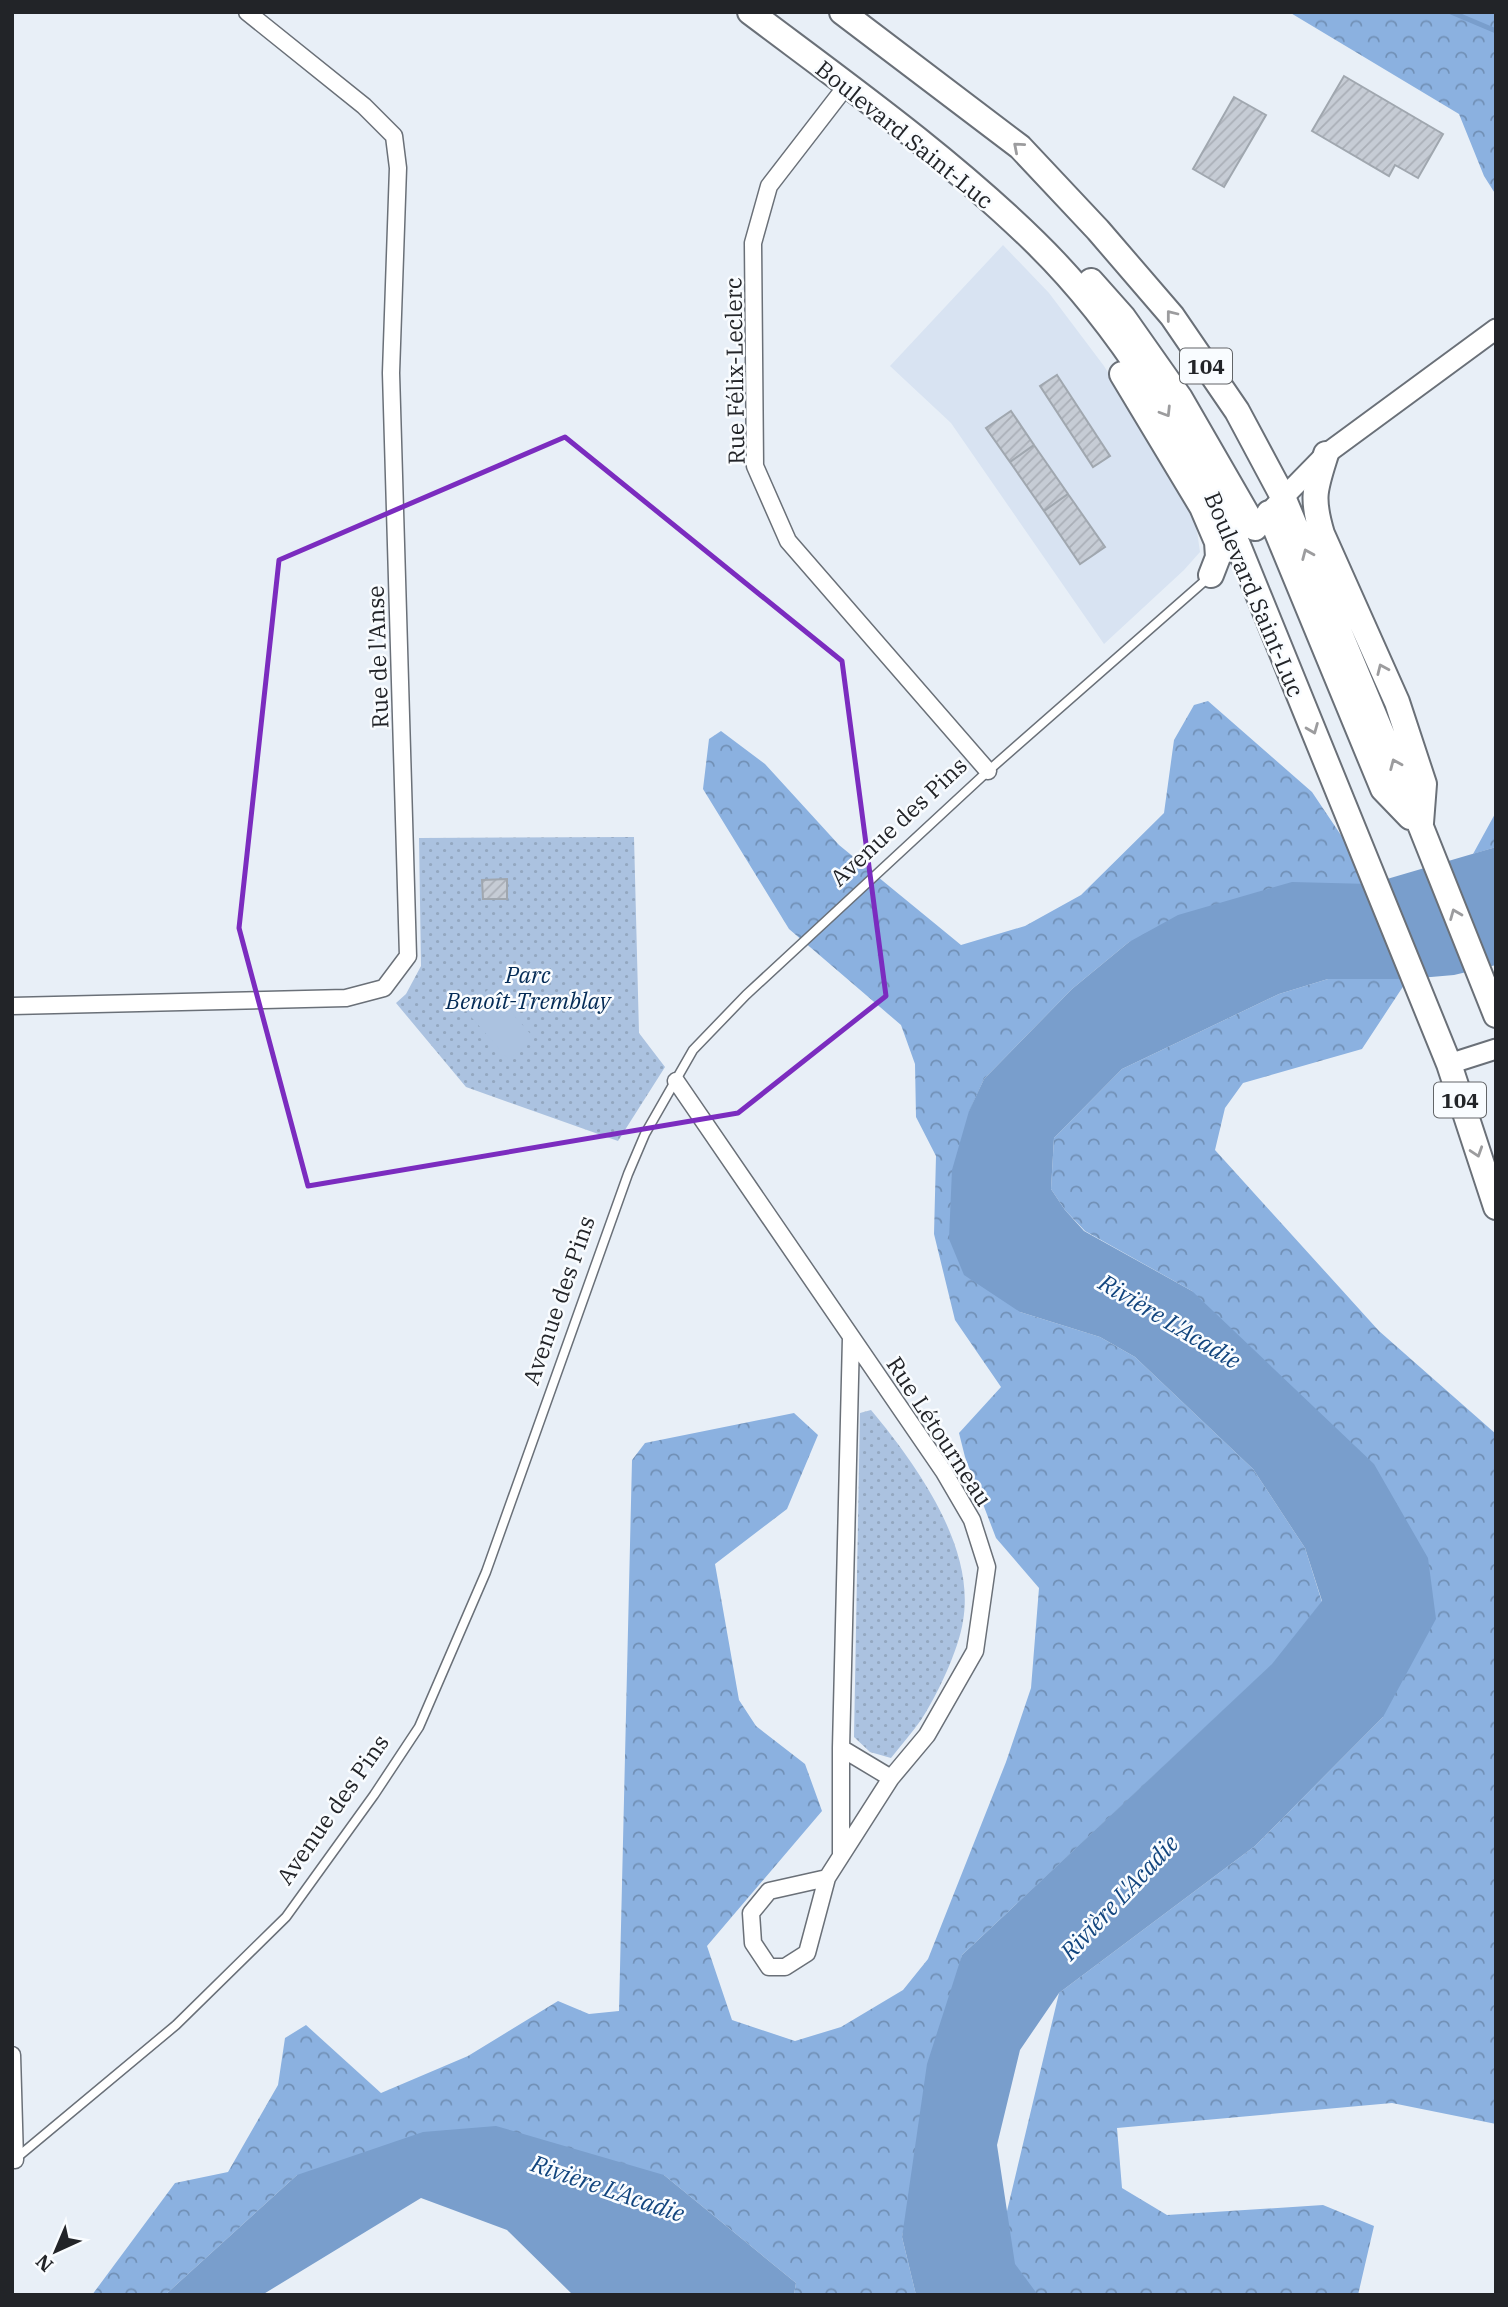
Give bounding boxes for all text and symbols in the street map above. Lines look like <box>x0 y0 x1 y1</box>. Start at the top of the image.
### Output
street label: Boulevard Saint-Luc <box>810 53 1000 215</box>
one-way arrow <box>1013 143 1026 155</box>
street label: Rue Félix-Leclerc <box>717 277 751 465</box>
one-way arrow <box>1166 310 1179 323</box>
road number: 104 <box>1180 348 1232 384</box>
one-way arrow <box>1157 404 1170 417</box>
street label: Boulevard Saint-Luc <box>1198 487 1312 701</box>
one-way arrow <box>1302 549 1316 561</box>
street label: Rue de l'Anse <box>360 585 394 729</box>
one-way arrow <box>1376 664 1390 676</box>
one-way arrow <box>1304 722 1318 734</box>
street label: Avenue des Pins <box>823 750 973 892</box>
one-way arrow <box>1389 759 1403 771</box>
one-way arrow <box>1449 908 1463 920</box>
park label: Parc Benoît-Tremblay <box>445 959 613 1015</box>
road number: 104 <box>1434 1082 1486 1118</box>
one-way arrow <box>1469 1145 1483 1157</box>
street label: Avenue des Pins <box>515 1212 601 1388</box>
water label: Rivière L'Acadie <box>1092 1266 1247 1376</box>
street label: Rue Létourneau <box>880 1350 1000 1512</box>
street label: Avenue des Pins <box>269 1728 395 1890</box>
water label: Rivière L'Acadie <box>1052 1827 1185 1967</box>
water label: Rivière L'Acadie <box>526 2146 689 2229</box>
north arrow <box>21 2216 91 2286</box>
text: N <box>30 2249 58 2277</box>

